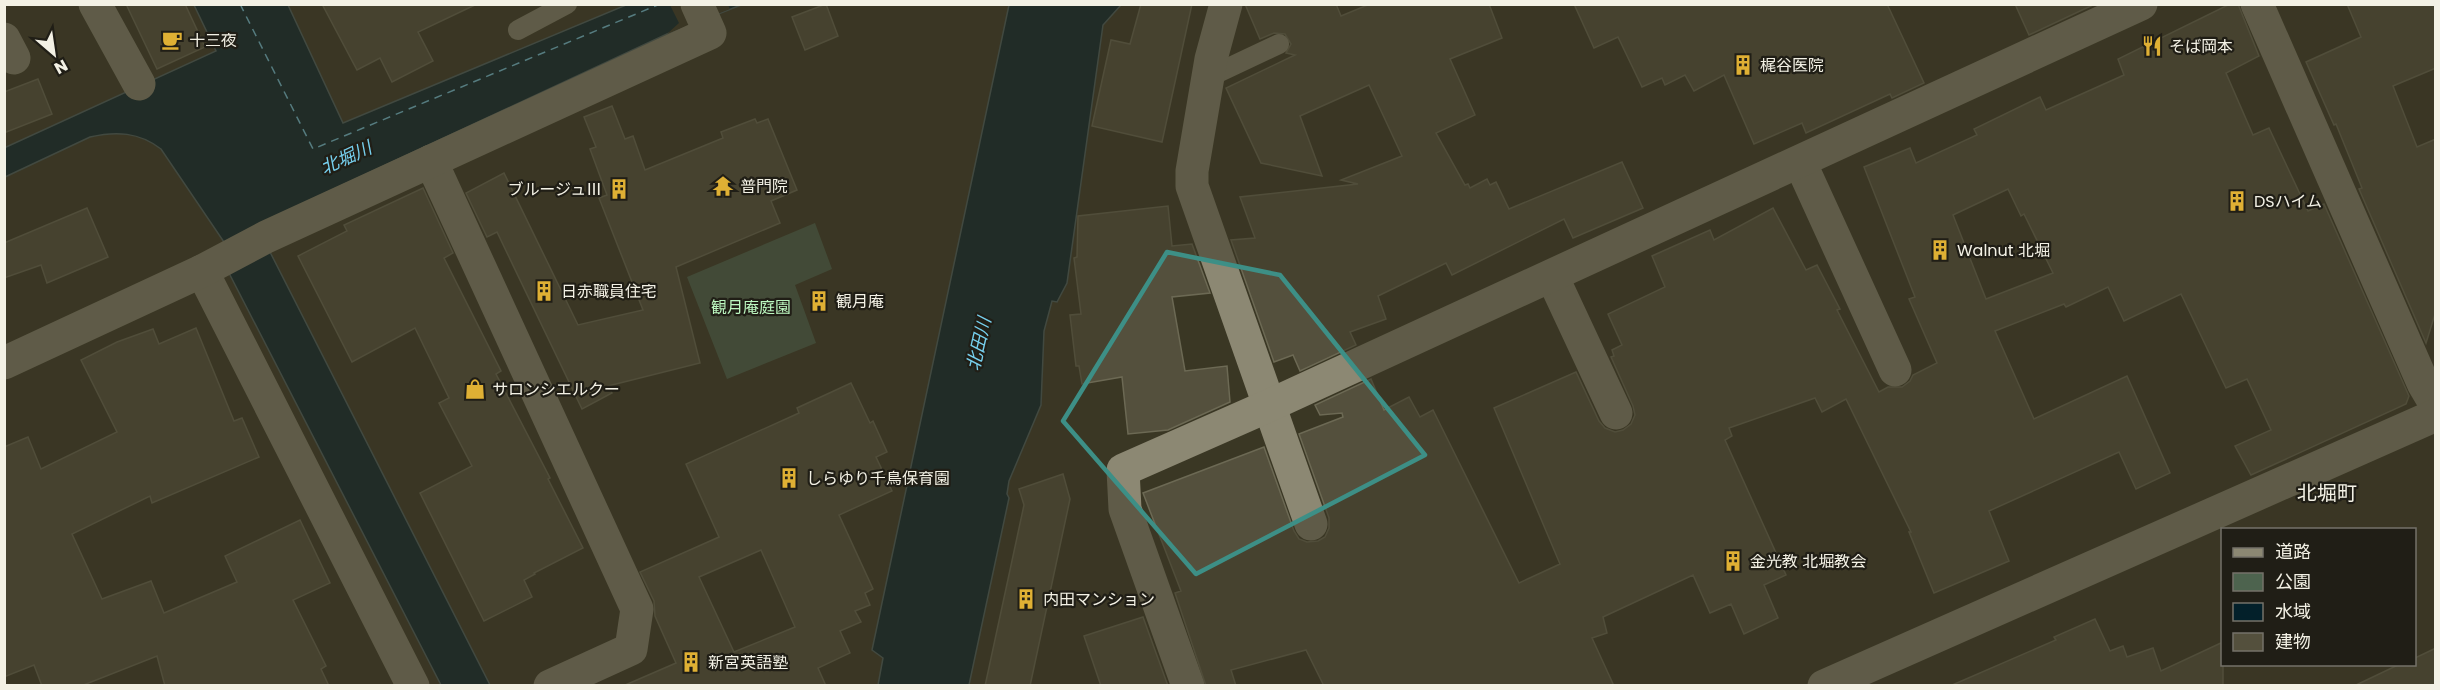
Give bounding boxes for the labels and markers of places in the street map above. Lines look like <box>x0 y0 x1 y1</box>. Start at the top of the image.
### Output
cafe icon: 十三夜 <box>160 28 184 52</box>
place label: 十三夜 <box>189 29 237 52</box>
restaurant icon: そば岡本 <box>2140 34 2164 58</box>
place label: そば岡本 <box>2169 35 2233 58</box>
building icon: 梶谷医院 <box>1731 53 1755 77</box>
place label: 梶谷医院 <box>1760 54 1824 77</box>
temple icon: 普門院 <box>711 174 735 198</box>
place label: 普門院 <box>740 175 788 198</box>
building icon: ブルージュⅢ <box>607 177 631 201</box>
place label: ブルージュⅢ <box>507 178 602 201</box>
building icon: DSハイム <box>2225 189 2249 213</box>
place label: DSハイム <box>2254 190 2322 213</box>
building icon: Walnut 北堀 <box>1928 238 1952 262</box>
place label: Walnut 北堀 <box>1957 239 2050 262</box>
building icon: 日赤職員住宅 <box>532 279 556 303</box>
place label: 日赤職員住宅 <box>561 280 657 303</box>
building icon: 観月庵 <box>807 289 831 313</box>
place label: 観月庵 <box>836 290 884 313</box>
shop icon: サロンシエルクー <box>463 377 487 401</box>
place label: サロンシエルクー <box>492 378 620 401</box>
building icon: しらゆり千鳥保育園 <box>777 466 801 490</box>
place label: しらゆり千鳥保育園 <box>806 467 950 490</box>
building icon: 金光教 北堀教会 <box>1721 549 1745 573</box>
place label: 金光教 北堀教会 <box>1750 550 1866 573</box>
building icon: 内田マンション <box>1014 587 1038 611</box>
place label: 内田マンション <box>1043 588 1155 611</box>
building icon: 新宮英語塾 <box>679 650 703 674</box>
place label: 新宮英語塾 <box>708 651 788 674</box>

